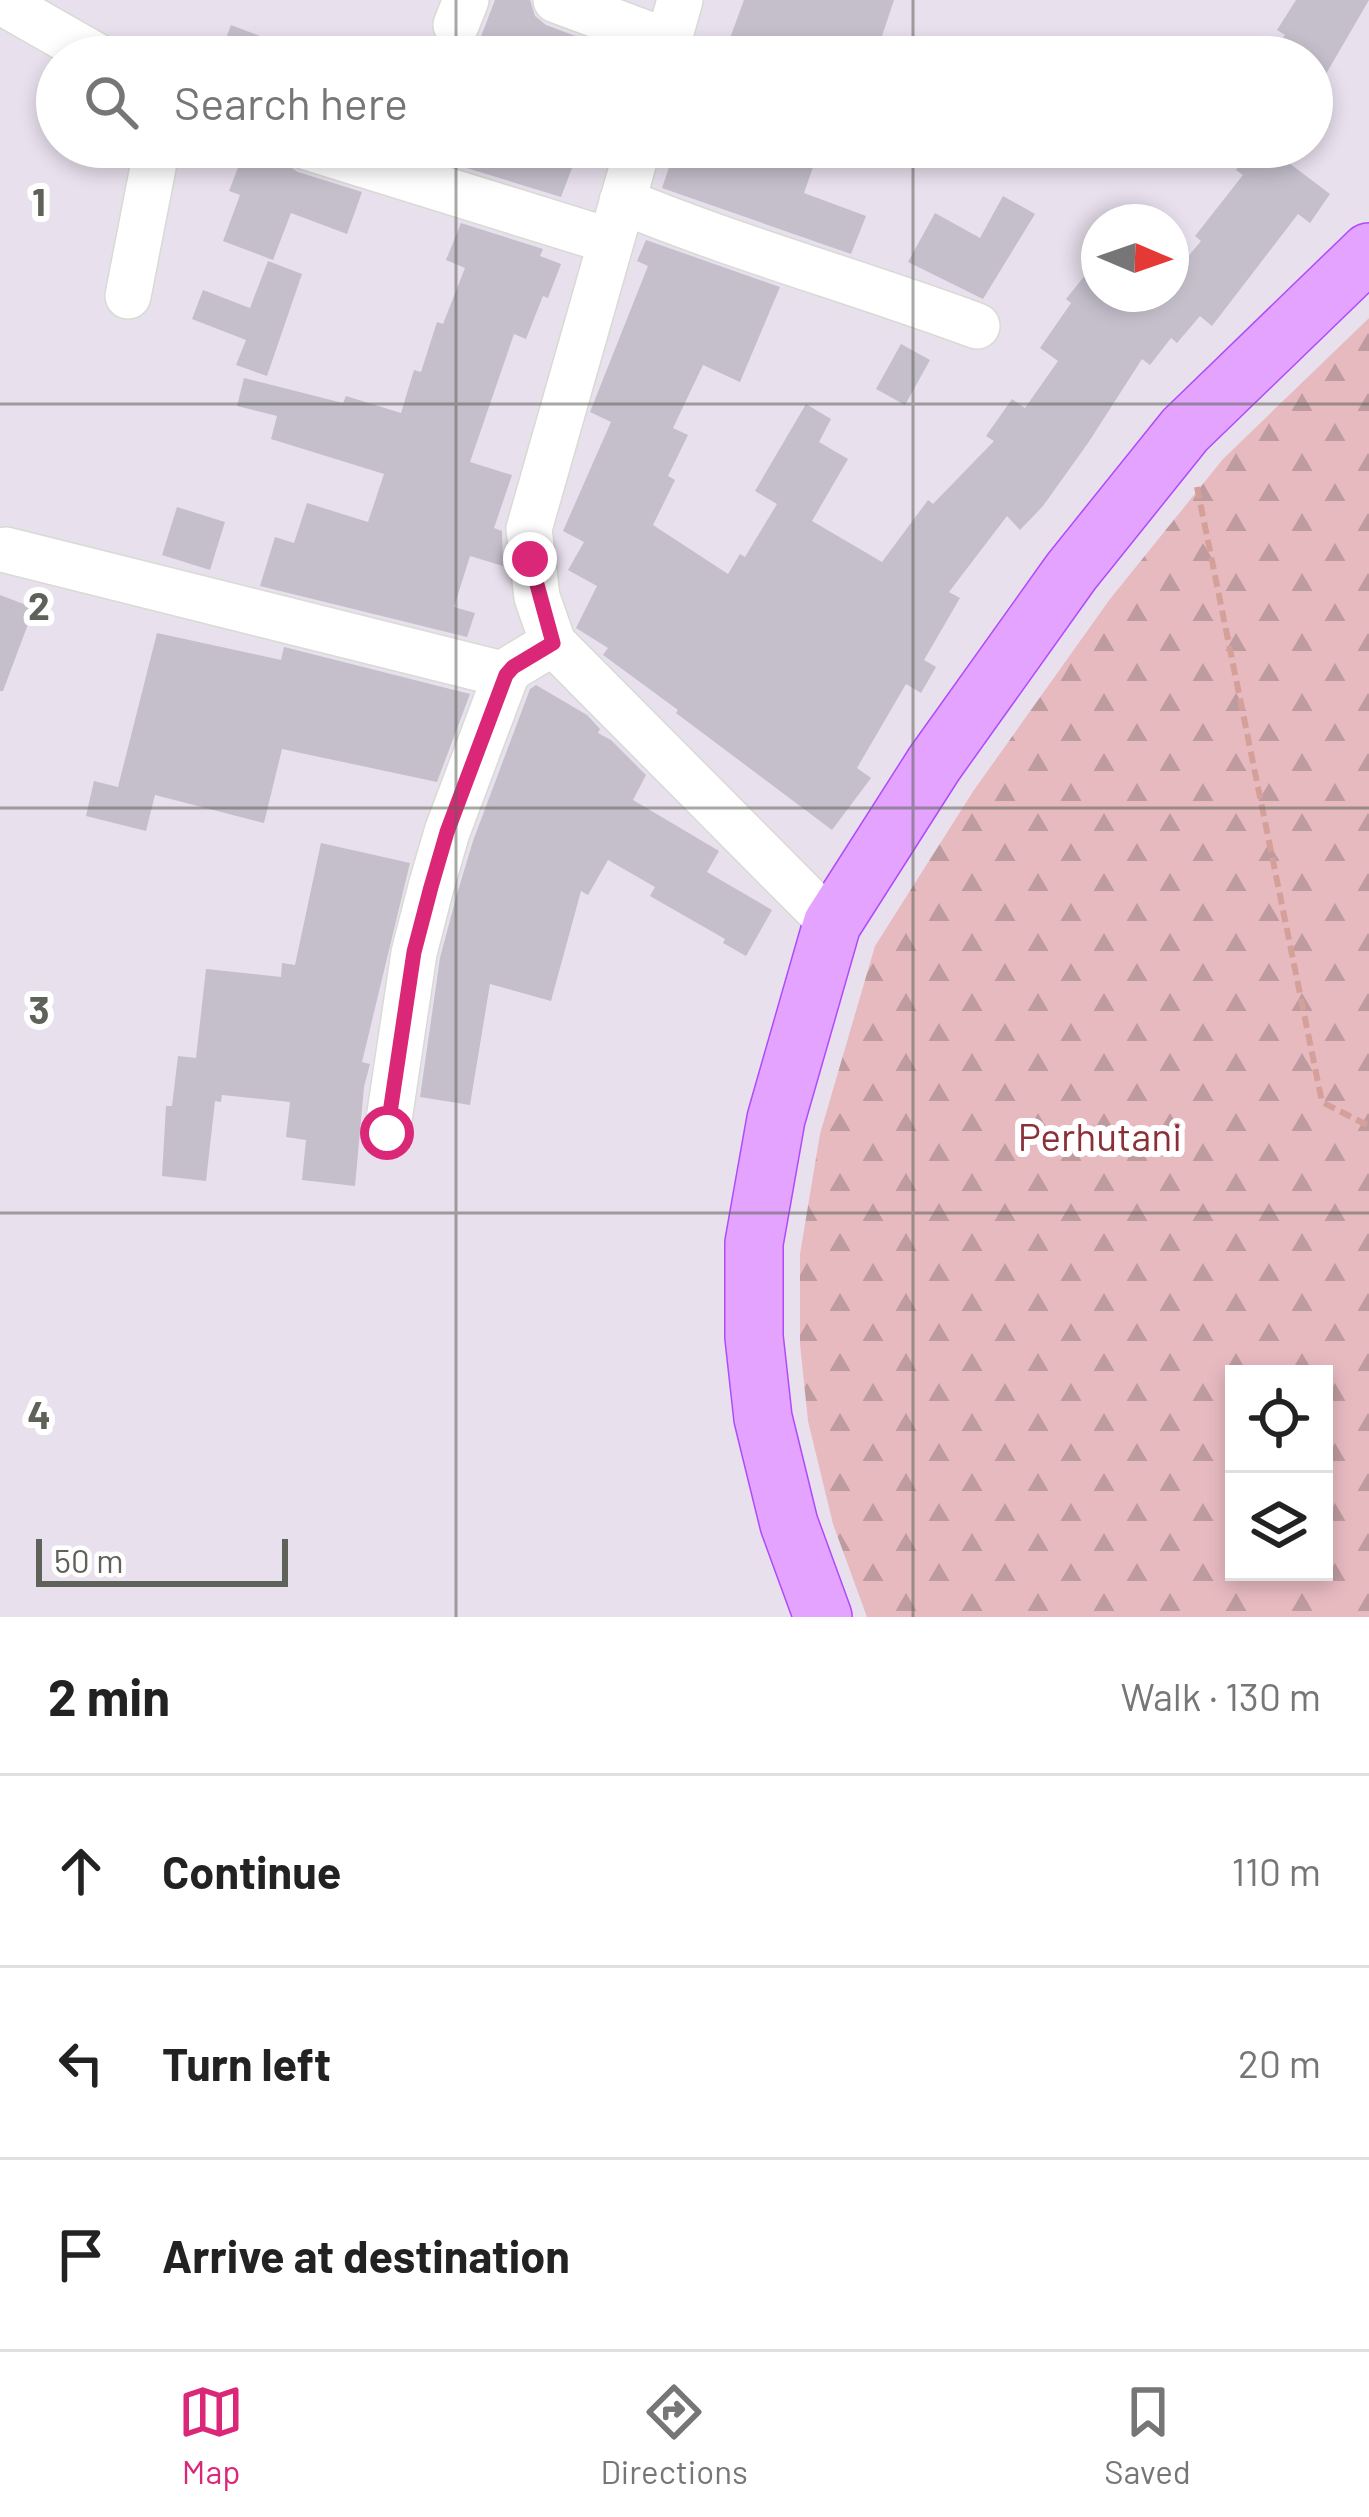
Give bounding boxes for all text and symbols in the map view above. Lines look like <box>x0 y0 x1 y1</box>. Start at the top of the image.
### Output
search box <box>36 36 1333 168</box>
icon: search <box>78 69 144 135</box>
text: Search here <box>174 75 408 129</box>
text: 1 <box>32 177 46 224</box>
north arrow <box>1081 204 1189 312</box>
route end <box>503 532 557 586</box>
text: 2 <box>28 581 50 628</box>
text: 3 <box>28 985 50 1032</box>
route start <box>360 1106 414 1160</box>
park label: Perhutani <box>1018 1112 1182 1159</box>
map controls <box>1225 1365 1333 1581</box>
button: locate <box>1225 1365 1333 1473</box>
text: 4 <box>27 1390 51 1437</box>
button: layers <box>1225 1473 1333 1581</box>
scale bar <box>36 1533 288 1586</box>
text: 50 m <box>54 1540 124 1580</box>
text: 2 min <box>48 1665 170 1726</box>
text: Walk · 130 m <box>1121 1672 1321 1719</box>
icon: ahead <box>48 1838 114 1904</box>
text: Continue <box>162 1844 341 1898</box>
text: 110 m <box>1231 1847 1321 1894</box>
icon: left <box>48 2030 114 2096</box>
text: Turn left <box>162 2036 331 2090</box>
text: 20 m <box>1238 2039 1321 2086</box>
icon: arrive <box>48 2222 114 2288</box>
text: Arrive at destination <box>162 2228 570 2282</box>
tab: Map <box>178 2379 244 2491</box>
tab: Directions <box>600 2379 748 2491</box>
tab: Saved <box>1104 2379 1191 2491</box>

